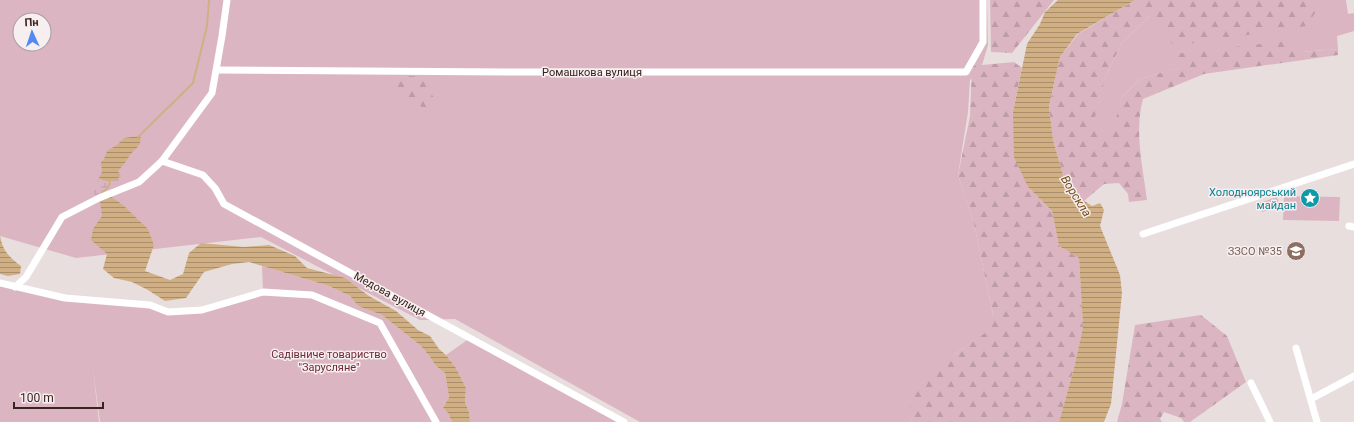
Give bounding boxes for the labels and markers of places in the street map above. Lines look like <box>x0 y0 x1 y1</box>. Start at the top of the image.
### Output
place label: Холодноярський майдан <box>1209 186 1296 212</box>
place icon: Холодноярський майдан <box>1299 187 1321 209</box>
school or university icon: ЗЗСО №35 <box>1285 240 1307 262</box>
place label: ЗЗСО №35 <box>1228 245 1282 258</box>

